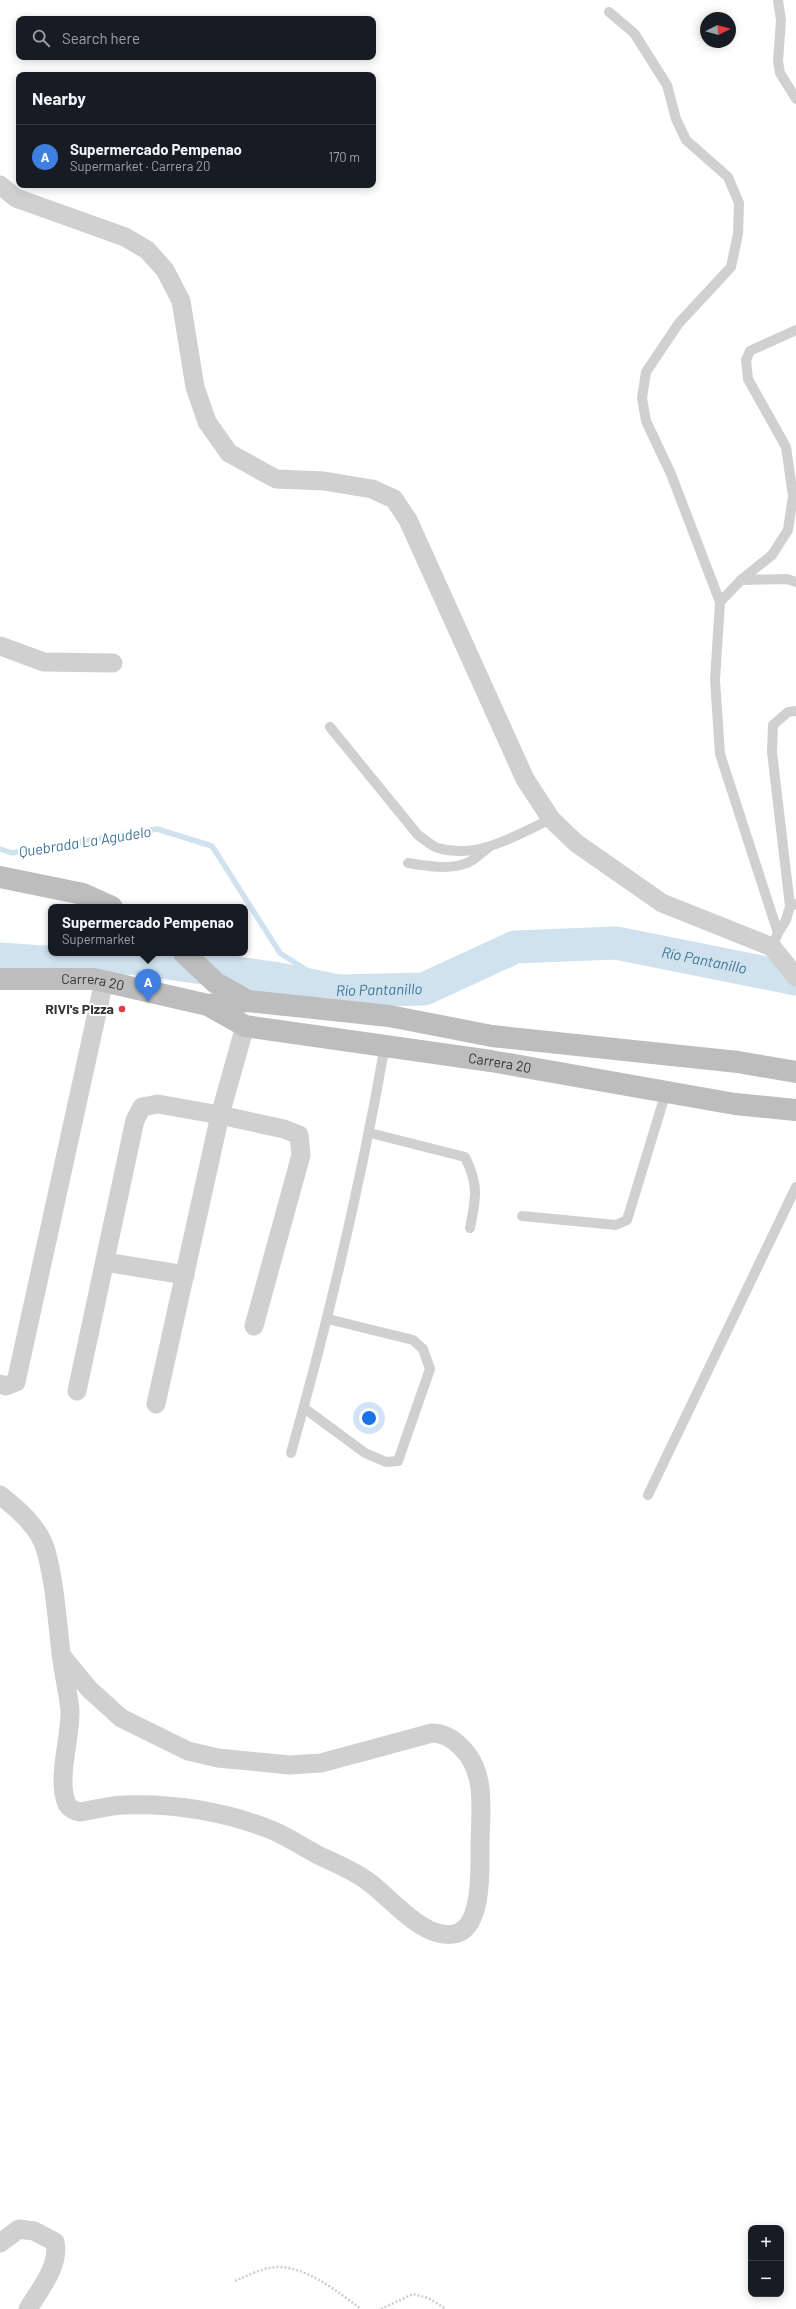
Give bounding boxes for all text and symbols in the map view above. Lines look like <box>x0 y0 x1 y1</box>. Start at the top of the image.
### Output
north arrow <box>700 12 736 48</box>
search box <box>16 16 376 60</box>
icon: search <box>30 27 52 49</box>
text: Search here <box>62 29 140 47</box>
text: Nearby <box>32 88 86 108</box>
text: Supermercado Pempenao <box>70 140 242 158</box>
text: A <box>41 149 49 165</box>
text: 170 m <box>329 149 360 165</box>
text: Supermarket · Carrera 20 <box>70 158 210 174</box>
water label: Quebrada La Agudelo <box>17 822 152 860</box>
popup <box>48 904 248 956</box>
text: Supermercado Pempenao <box>62 913 234 931</box>
text: Supermarket <box>62 931 135 947</box>
water label: Río Pantanillo <box>660 942 749 977</box>
pin: A <box>135 969 161 1002</box>
street label: Carrera 20 <box>61 970 126 994</box>
water label: Río Pantanillo <box>336 979 423 999</box>
place label: RIVI's Pizza <box>45 1000 114 1017</box>
marker: RIVI's Pizza <box>117 1004 127 1014</box>
street label: Carrera 20 <box>467 1049 533 1076</box>
your location <box>359 1408 379 1428</box>
map controls <box>748 2225 784 2297</box>
button: + <box>748 2225 784 2261</box>
button: − <box>748 2261 784 2297</box>

